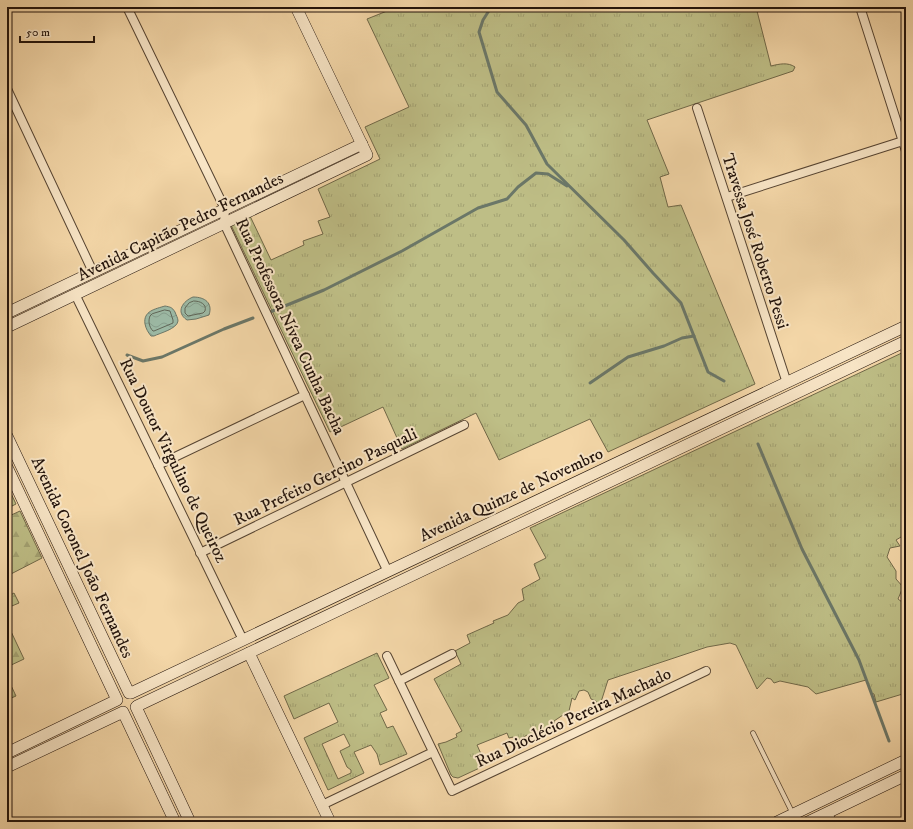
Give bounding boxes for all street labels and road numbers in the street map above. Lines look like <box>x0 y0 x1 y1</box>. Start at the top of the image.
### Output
street label: Travessa José Roberto Pessi <box>716 151 794 332</box>
street label: Avenida Capitão Pedro Fernandes <box>74 167 287 286</box>
street label: Rua Professora Nívea Cunha Bacha <box>230 214 350 439</box>
street label: Rua Doutor Virgulino de Queiroz <box>114 355 232 567</box>
street label: Rua Prefeito Gercino Pasquali <box>230 423 421 531</box>
street label: Avenida Quinze de Novembro <box>416 443 607 547</box>
street label: Avenida Coronel João Fernandes <box>26 453 139 662</box>
street label: Rua Dioclécio Pereira Machado <box>472 663 675 773</box>

